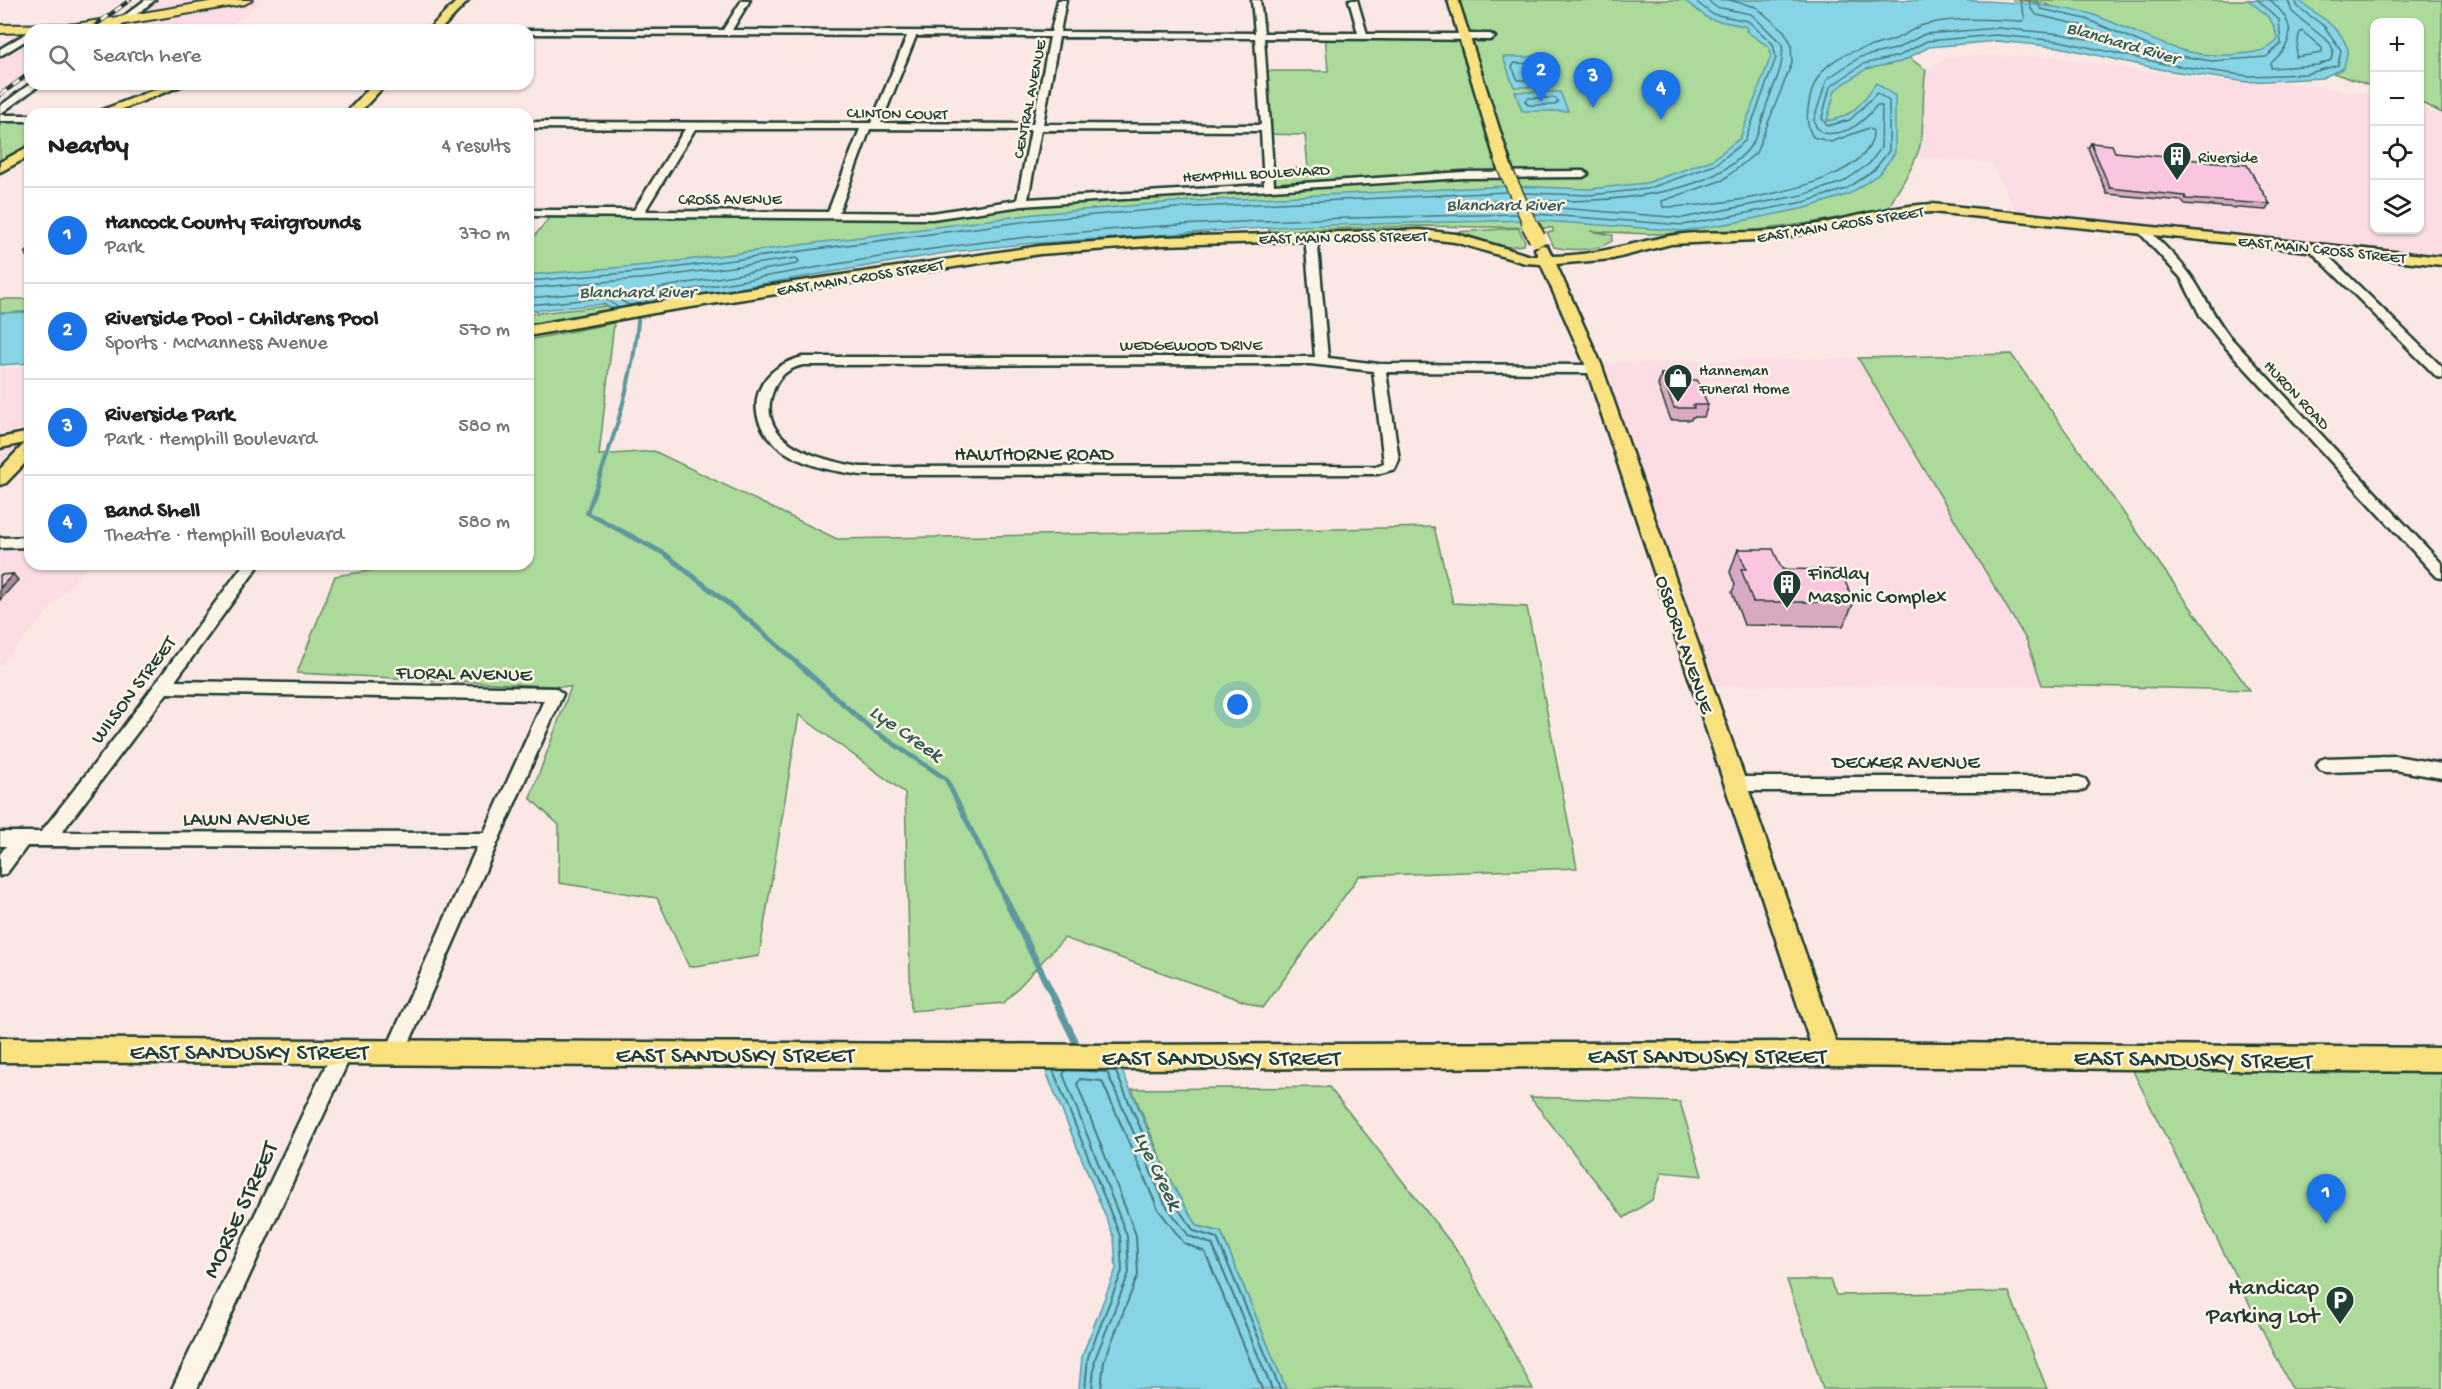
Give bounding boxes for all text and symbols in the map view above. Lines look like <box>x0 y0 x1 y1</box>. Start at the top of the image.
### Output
water label: Blanchard River <box>2064 18 2184 71</box>
map controls <box>2370 18 2424 234</box>
button: + <box>2370 18 2424 72</box>
search box <box>24 24 534 90</box>
street label: CENTRAL AVENUE <box>1011 38 1052 161</box>
icon: search <box>45 41 78 74</box>
text: Search here <box>93 44 201 70</box>
pin: 2 <box>1522 52 1560 102</box>
pin: 3 <box>1574 58 1612 108</box>
pin: 4 <box>1642 70 1680 120</box>
button: − <box>2370 72 2424 126</box>
street label: CLINTON COURT <box>846 105 948 126</box>
button: locate <box>2370 126 2424 180</box>
text: Nearby <box>48 132 129 163</box>
text: 4 results <box>442 136 510 159</box>
building icon: Riverside <box>2161 140 2193 182</box>
place label: Riverside <box>2198 150 2259 169</box>
street label: HEMPHILL BOULEVARD <box>1182 162 1331 189</box>
button: layers <box>2370 180 2424 234</box>
street label: CROSS AVENUE <box>678 192 783 211</box>
water label: Blanchard River <box>1446 196 1565 217</box>
street label: EAST MAIN CROSS STREET <box>1756 204 1926 249</box>
text: Hancock County Fairgrounds <box>105 211 360 237</box>
text: 1 <box>63 224 72 247</box>
text: 370 m <box>459 224 510 247</box>
street label: EAST MAIN CROSS STREET <box>1259 229 1428 250</box>
street label: EAST MAIN CROSS STREET <box>2237 233 2407 270</box>
text: Park <box>105 237 143 260</box>
street label: EAST MAIN CROSS STREET <box>776 257 946 302</box>
water label: Blanchard River <box>579 283 698 304</box>
text: Riverside Pool - Childrens Pool <box>105 307 379 333</box>
text: 2 <box>63 320 72 343</box>
text: 570 m <box>459 320 510 343</box>
text: Sports · McManness Avenue <box>105 333 327 356</box>
street label: WEDGEWOOD DRIVE <box>1120 338 1263 357</box>
street label: HURON ROAD <box>2258 358 2333 436</box>
shop icon: Hanneman Funeral Home <box>1662 362 1694 404</box>
place label: Hanneman Funeral Home <box>1698 363 1790 400</box>
text: Riverside Park <box>105 403 234 429</box>
text: 3 <box>62 416 73 439</box>
text: 580 m <box>458 416 510 439</box>
text: Park · Hemphill Boulevard <box>105 429 317 452</box>
street label: HAWTHORNE ROAD <box>954 445 1115 468</box>
text: Band Shell <box>105 499 200 525</box>
text: 4 <box>63 512 72 535</box>
text: 580 m <box>458 512 510 535</box>
text: Theatre · Hemphill Boulevard <box>105 525 344 548</box>
place label: Findlay Masonic Complex <box>1807 564 1947 610</box>
building icon: Findlay Masonic Complex <box>1771 568 1803 610</box>
street label: OSBORN AVENUE <box>1648 573 1718 719</box>
street label: WILSON STREET <box>87 632 183 749</box>
street label: FLORAL AVENUE <box>395 663 534 688</box>
your location <box>1223 690 1252 719</box>
water label: Lye Creek <box>864 701 949 771</box>
street label: DECKER AVENUE <box>1830 753 1981 776</box>
street label: LAWN AVENUE <box>183 810 311 833</box>
street label: EAST SANDUSKY STREET <box>130 1040 370 1069</box>
street label: EAST SANDUSKY STREET <box>616 1043 856 1072</box>
street label: EAST SANDUSKY STREET <box>1588 1044 1828 1073</box>
street label: EAST SANDUSKY STREET <box>2073 1045 2314 1078</box>
street label: EAST SANDUSKY STREET <box>1102 1046 1342 1075</box>
water label: Lye Creek <box>1126 1128 1187 1217</box>
street label: MORSE STREET <box>198 1136 287 1283</box>
pin: 1 <box>2306 1174 2346 1224</box>
place label: Handicap Parking Lot <box>2205 1275 2321 1332</box>
parking icon: Handicap Parking Lot <box>2324 1284 2356 1326</box>

